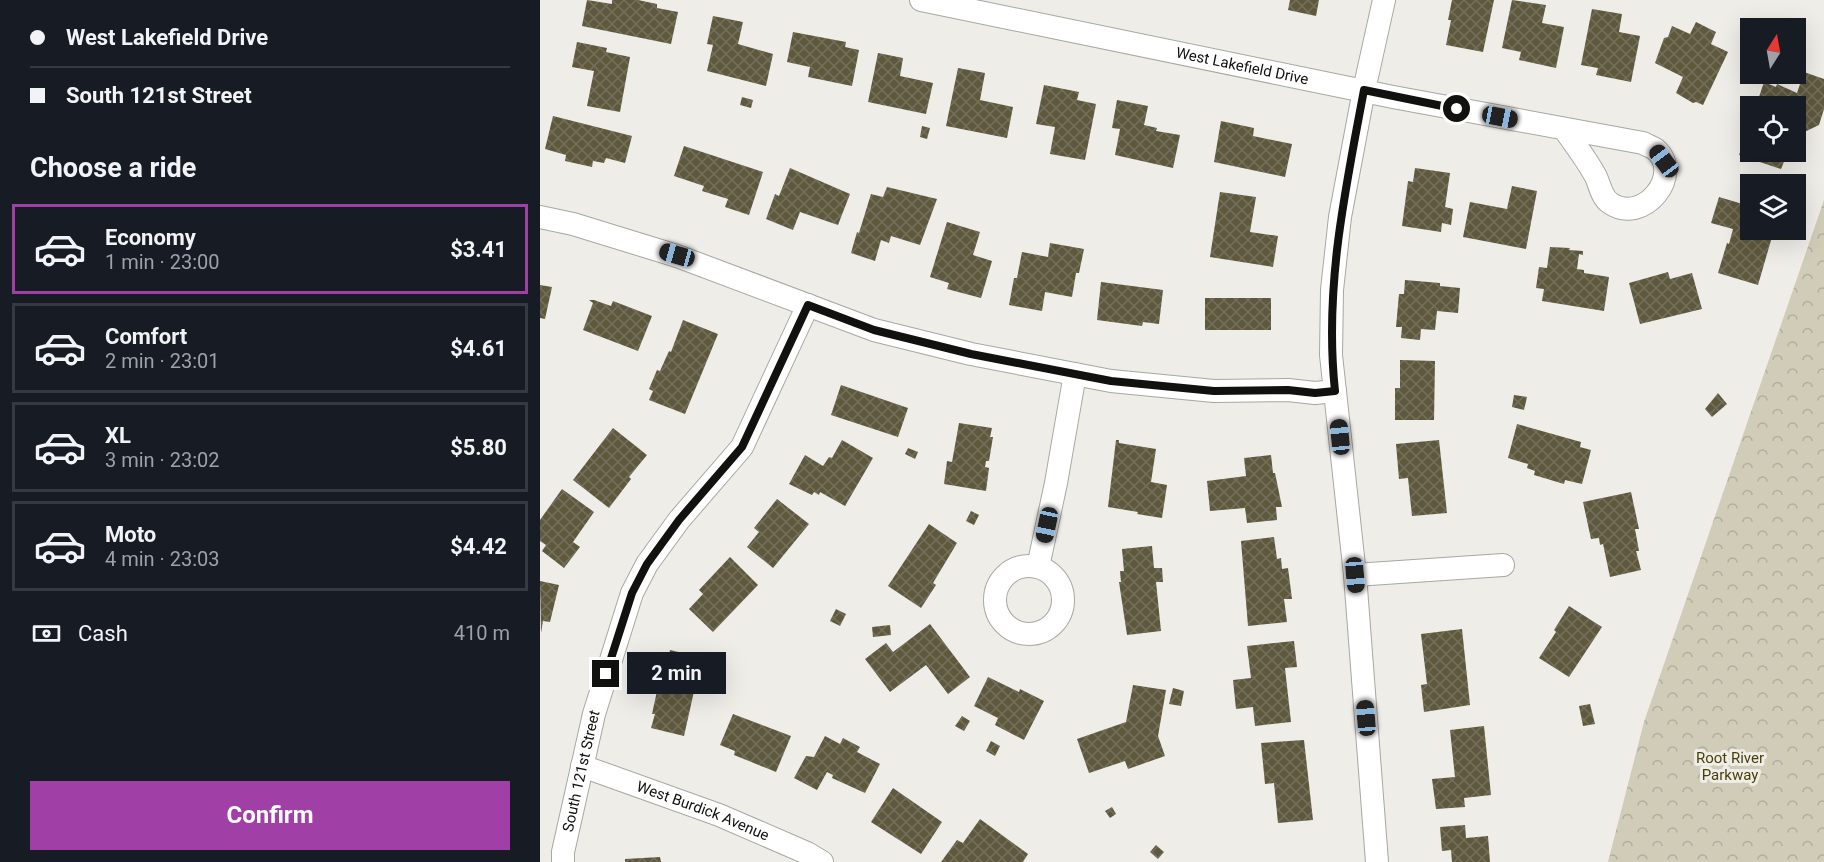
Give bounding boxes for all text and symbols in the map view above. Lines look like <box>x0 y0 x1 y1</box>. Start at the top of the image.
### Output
north arrow <box>1740 18 1806 84</box>
map controls <box>1740 18 1806 240</box>
text: West Lakefield Drive <box>66 25 268 50</box>
street label: West Lakefield Drive <box>1174 44 1310 88</box>
text: South 121st Street <box>66 83 252 108</box>
route start <box>1443 95 1470 122</box>
button: locate <box>1740 96 1806 162</box>
car <box>1481 105 1519 129</box>
car <box>1646 141 1682 181</box>
text: Choose a ride <box>30 152 196 184</box>
button: layers <box>1740 174 1806 240</box>
icon: car <box>33 222 87 276</box>
text: Economy <box>105 225 196 250</box>
text: $3.41 <box>450 237 507 262</box>
car <box>657 241 697 269</box>
text: 1 min · 23:00 <box>105 250 220 274</box>
icon: car <box>33 321 87 375</box>
text: Comfort <box>105 324 187 349</box>
text: $4.61 <box>450 336 507 361</box>
text: 2 min · 23:01 <box>105 349 220 373</box>
car <box>1329 418 1351 456</box>
icon: car <box>33 420 87 474</box>
text: XL <box>105 423 131 448</box>
text: $5.80 <box>450 435 507 460</box>
text: 3 min · 23:02 <box>105 448 220 472</box>
car <box>1034 506 1060 544</box>
icon: car <box>33 519 87 573</box>
text: Moto <box>105 522 156 547</box>
text: $4.42 <box>450 534 507 559</box>
text: 4 min · 23:03 <box>105 547 220 571</box>
car <box>1344 556 1366 594</box>
icon: cash <box>30 617 63 650</box>
text: Cash <box>78 621 128 646</box>
text: 410 m <box>454 621 510 645</box>
callout: 2 min <box>627 653 726 695</box>
route end <box>592 660 619 687</box>
text: 2 min <box>651 661 702 685</box>
car <box>1355 699 1377 737</box>
street label: South 121st Street <box>559 708 604 833</box>
park label: Root River Parkway <box>1696 749 1764 784</box>
street label: West Burdick Avenue <box>634 777 772 845</box>
button: Confirm <box>30 781 510 850</box>

